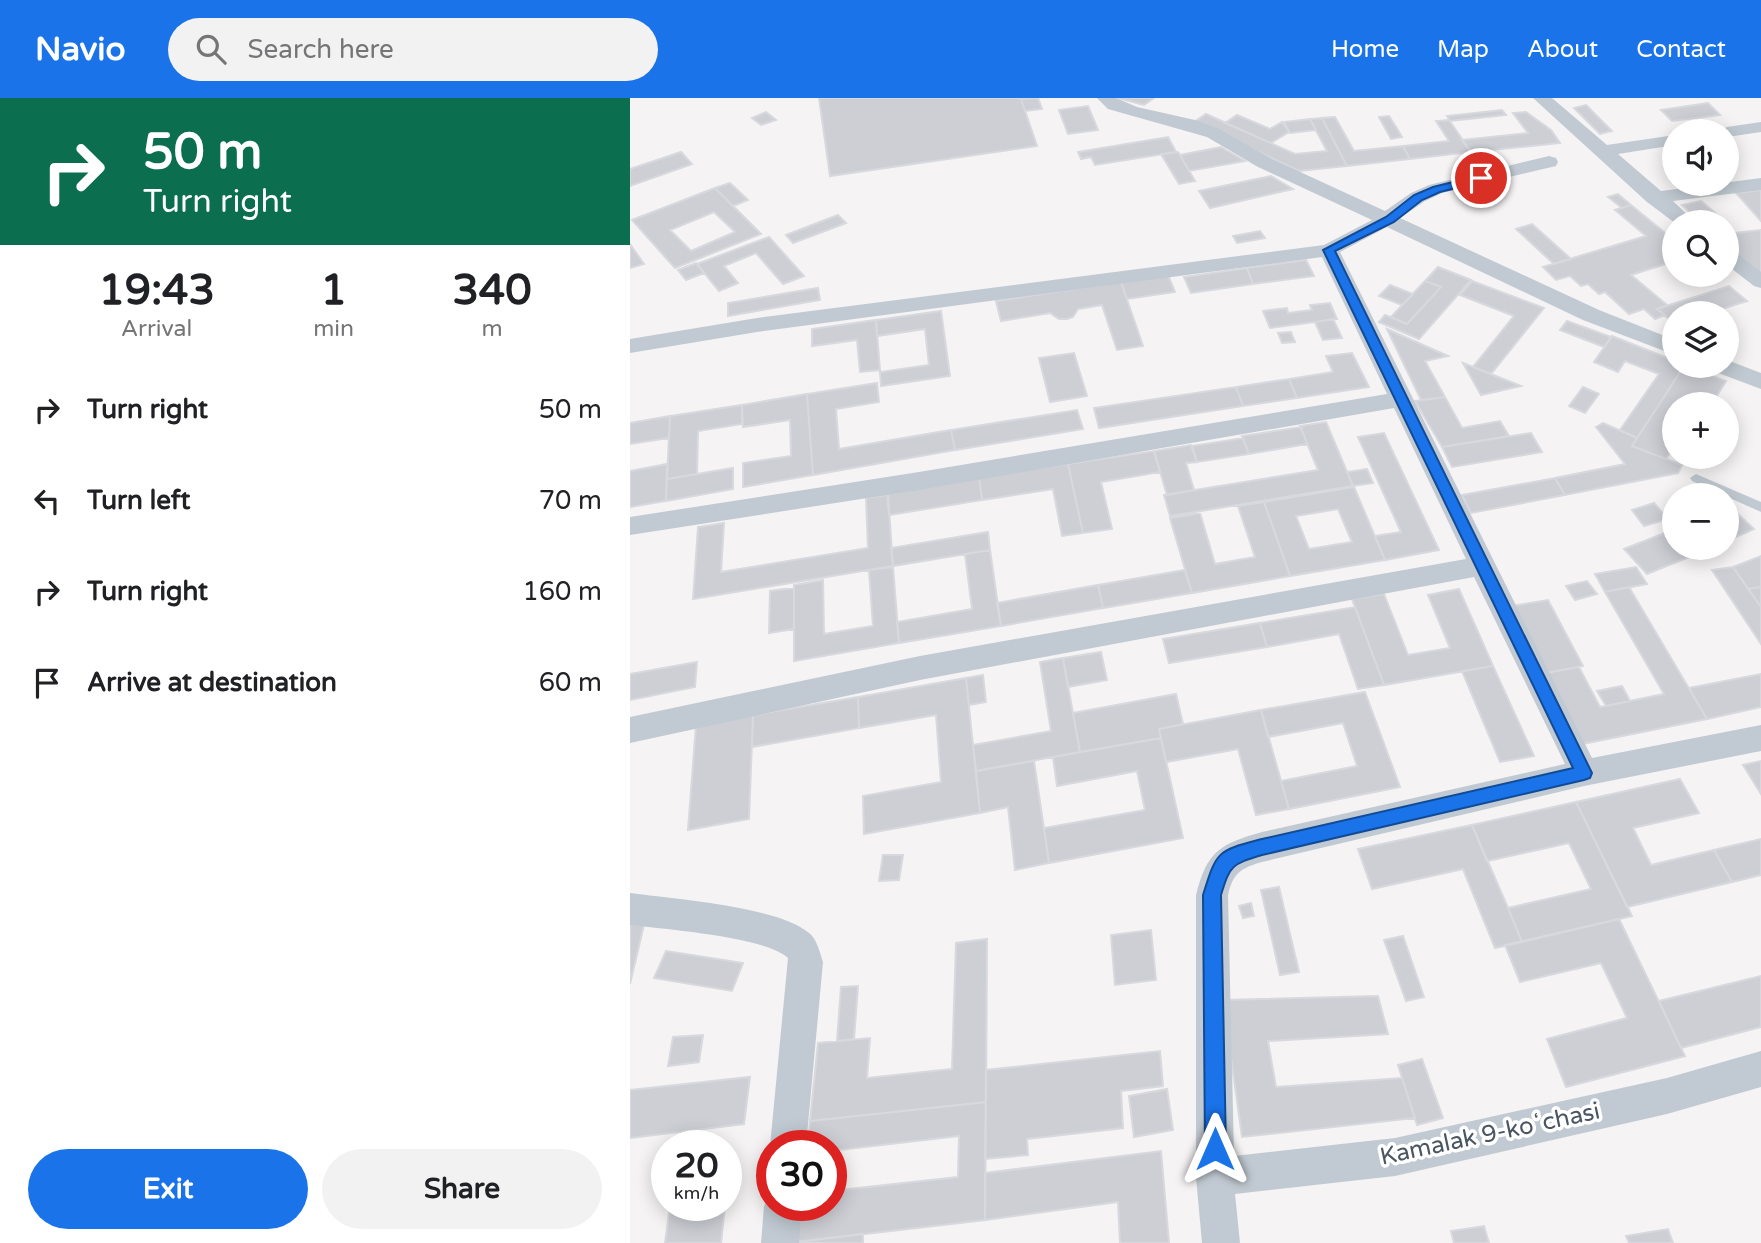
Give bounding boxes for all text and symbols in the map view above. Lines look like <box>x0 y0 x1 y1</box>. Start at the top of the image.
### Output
search box <box>168 18 658 81</box>
text: Navio <box>35 30 126 69</box>
icon: search <box>192 30 230 68</box>
text: Search here <box>248 34 394 65</box>
text: Home <box>1331 35 1399 64</box>
text: Map <box>1437 35 1489 64</box>
text: About <box>1527 35 1598 64</box>
text: Contact <box>1636 35 1726 64</box>
map controls <box>1662 119 1739 560</box>
button: sound <box>1662 119 1739 196</box>
text: 50 m <box>143 123 262 182</box>
icon: right <box>28 126 119 217</box>
pin <box>1451 148 1511 208</box>
icon: arrive <box>1462 159 1500 197</box>
text: Turn right <box>143 183 292 221</box>
button: search <box>1662 210 1739 287</box>
text: 19:43 <box>98 265 215 316</box>
text: 1 <box>320 265 347 316</box>
text: 340 <box>452 265 532 316</box>
button: layers <box>1662 301 1739 378</box>
text: Arrival <box>121 315 192 343</box>
text: min <box>313 315 354 343</box>
text: m <box>481 315 503 343</box>
icon: right <box>28 391 66 429</box>
button: + <box>1662 392 1739 469</box>
text: Turn right <box>87 394 208 425</box>
text: 50 m <box>539 394 602 425</box>
icon: left <box>28 482 66 520</box>
button: − <box>1662 483 1739 560</box>
text: Turn left <box>87 485 190 516</box>
text: 70 m <box>539 485 602 516</box>
icon: right <box>28 573 66 611</box>
text: Turn right <box>87 576 208 607</box>
text: 160 m <box>522 576 602 607</box>
icon: arrive <box>28 664 66 702</box>
text: Arrive at destination <box>87 667 337 698</box>
text: 60 m <box>539 667 602 698</box>
street label: Kamalak 9-koʻchasi <box>1377 1097 1603 1171</box>
position arrow <box>1178 1112 1252 1186</box>
speed limit sign: 30 <box>756 1130 847 1221</box>
text: 20 <box>675 1145 718 1187</box>
button: Exit <box>28 1149 308 1229</box>
button: Share <box>322 1149 602 1229</box>
text: km/h <box>674 1182 719 1204</box>

